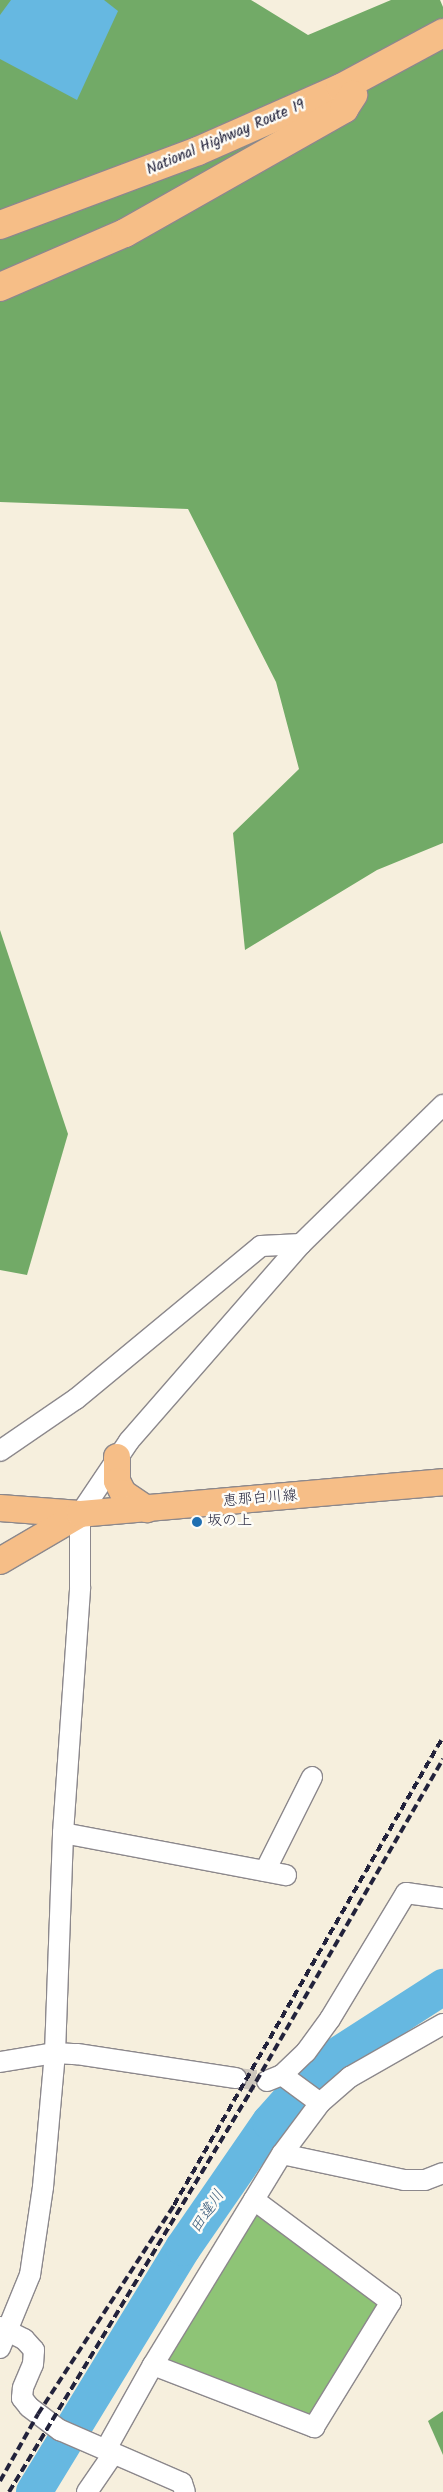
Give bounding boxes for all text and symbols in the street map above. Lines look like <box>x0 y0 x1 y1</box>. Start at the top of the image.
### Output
street label: National Highway Route 19 <box>144 96 308 180</box>
street label: 恵那白川線 <box>222 1487 298 1511</box>
place label: 坂の上 <box>207 1513 252 1531</box>
marker: 坂の上 <box>191 1516 203 1528</box>
water label: 田違川 <box>187 2187 229 2237</box>

